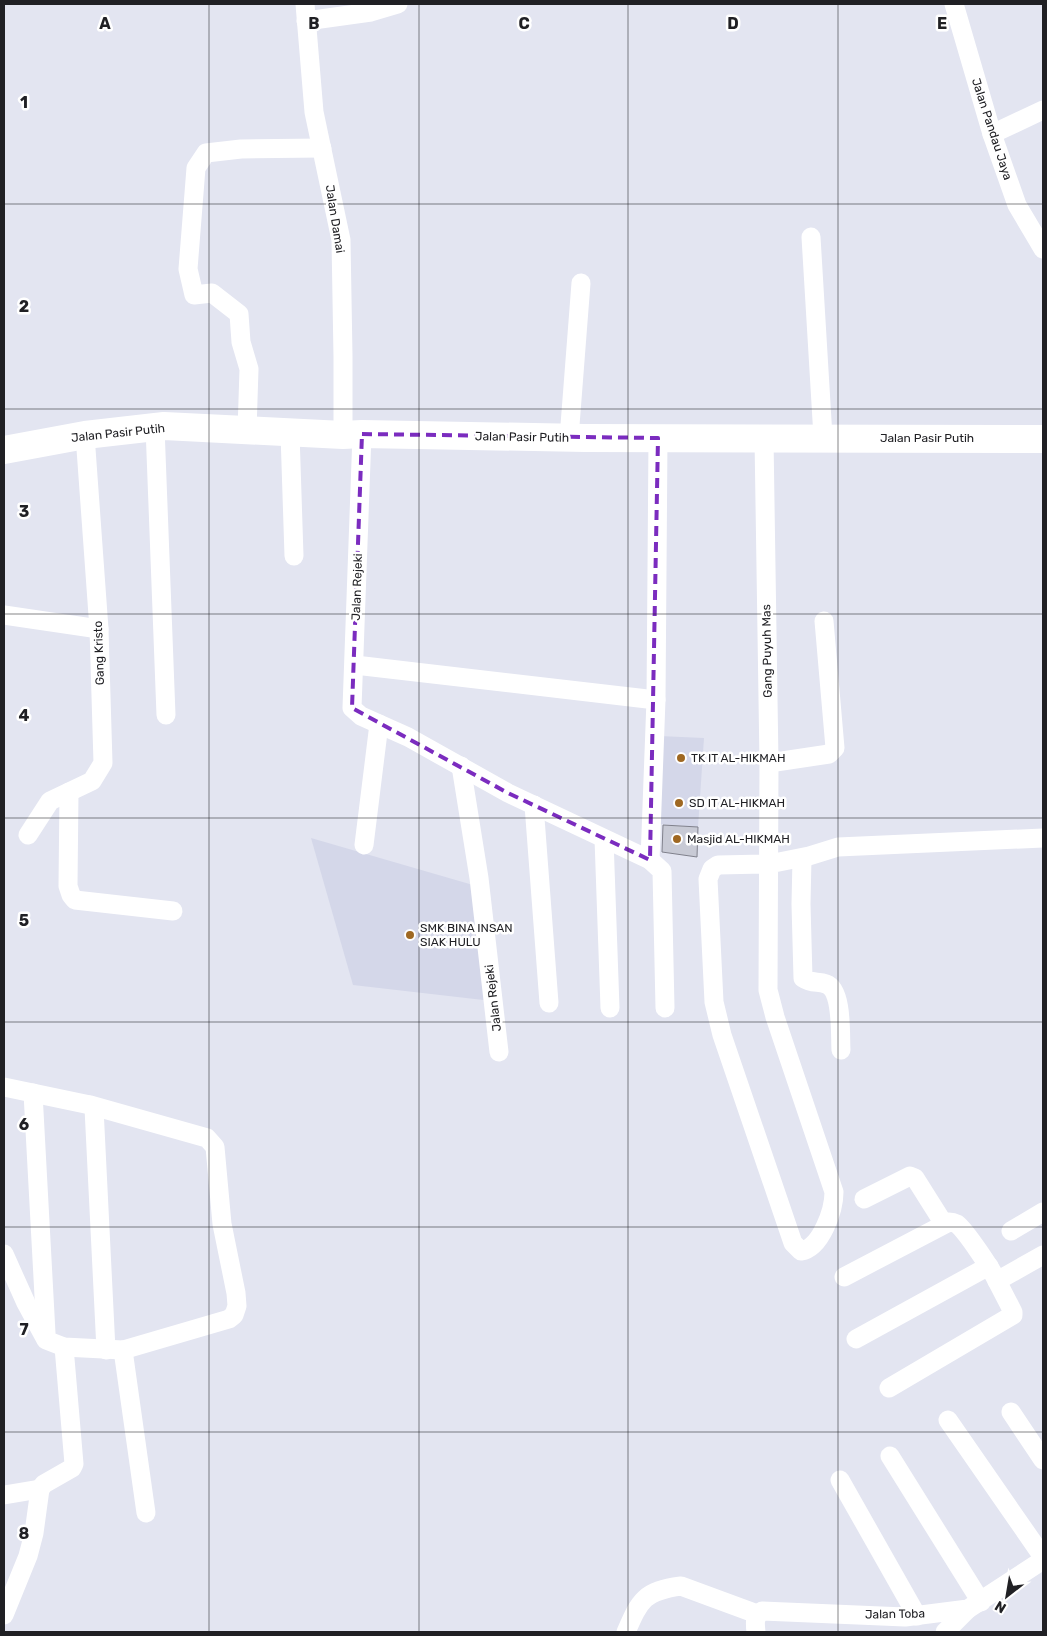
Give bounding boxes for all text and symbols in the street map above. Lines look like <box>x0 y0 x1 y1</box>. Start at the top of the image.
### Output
text: A <box>99 14 111 33</box>
text: B <box>308 14 320 33</box>
text: C <box>518 14 530 33</box>
text: D <box>727 14 739 33</box>
text: E <box>937 14 947 33</box>
street label: Jalan Pandau Jaya <box>969 76 1015 182</box>
text: 1 <box>20 93 28 112</box>
street label: Jalan Damai <box>323 184 347 254</box>
text: 2 <box>19 297 29 316</box>
street label: Jalan Pasir Putih <box>70 421 166 445</box>
street label: Jalan Pasir Putih <box>475 429 569 445</box>
street label: Jalan Pasir Putih <box>880 431 974 445</box>
text: 3 <box>19 502 29 521</box>
street label: Jalan Rejeki <box>349 553 365 621</box>
street label: Gang Puyuh Mas <box>759 604 775 698</box>
street label: Gang Kristo <box>91 620 107 685</box>
text: 4 <box>19 706 30 725</box>
place label: TK IT AL-HIKMAH <box>691 751 785 765</box>
marker: TK IT AL-HIKMAH <box>675 752 687 764</box>
place label: SD IT AL-HIKMAH <box>689 796 785 810</box>
marker: SD IT AL-HIKMAH <box>673 797 685 809</box>
place label: Masjid AL-HIKMAH <box>687 832 790 846</box>
marker: Masjid AL-HIKMAH <box>671 833 683 845</box>
text: 5 <box>19 911 29 930</box>
place label: SMK BINA INSAN SIAK HULU <box>420 921 513 949</box>
marker: SMK BINA INSAN SIAK HULU <box>404 929 416 941</box>
street label: Jalan Rejeki <box>482 964 504 1032</box>
text: 6 <box>19 1115 29 1134</box>
text: 7 <box>19 1320 29 1339</box>
text: 8 <box>19 1524 30 1543</box>
north arrow <box>982 1571 1032 1621</box>
text: N <box>992 1597 1009 1617</box>
street label: Jalan Toba <box>865 1606 925 1622</box>

